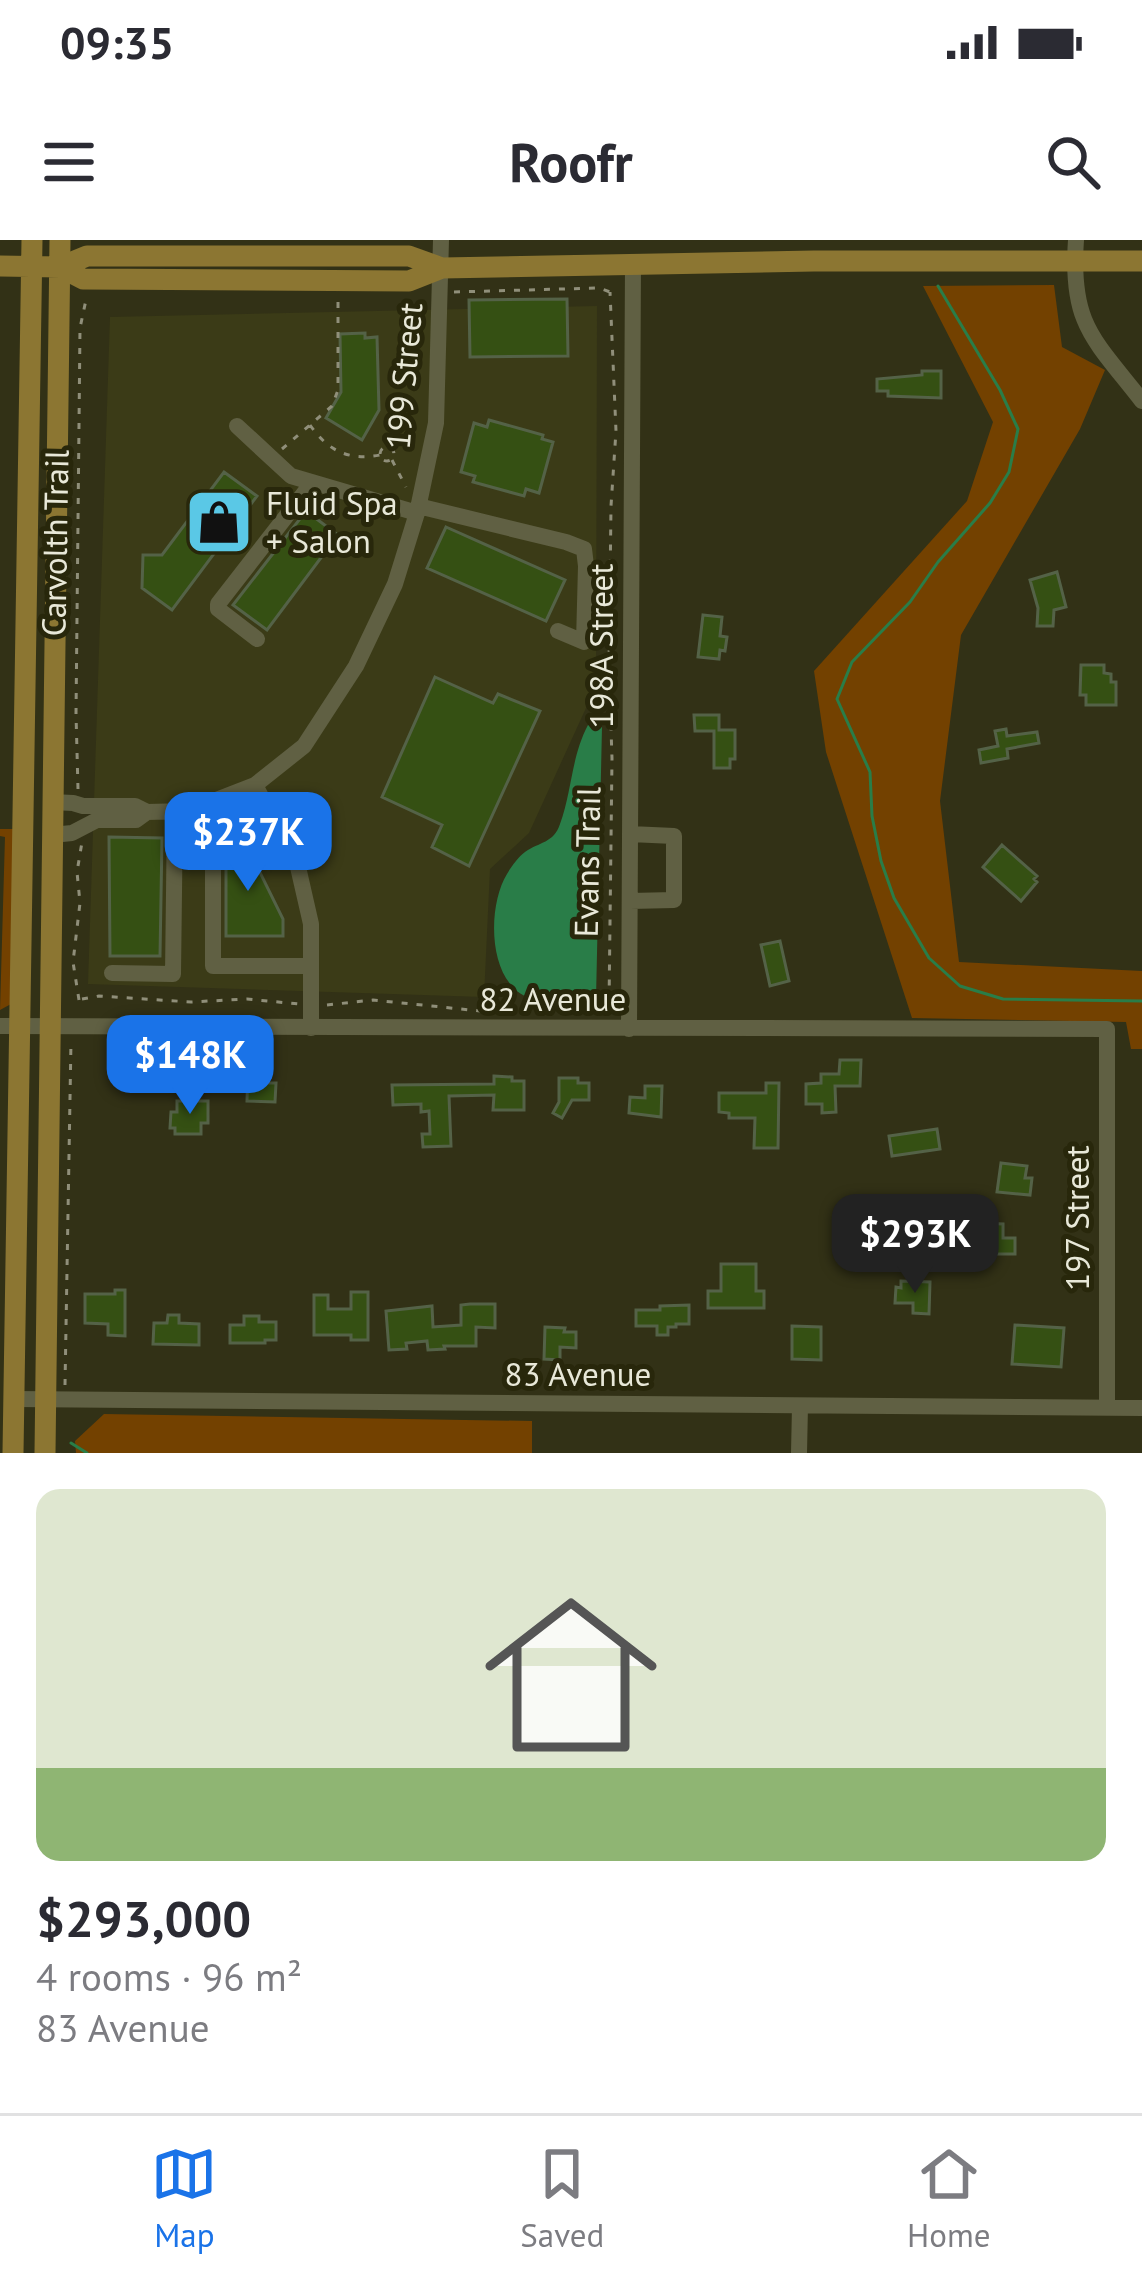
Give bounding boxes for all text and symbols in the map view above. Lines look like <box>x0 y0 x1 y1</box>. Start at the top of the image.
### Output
text: 09:35 <box>60 13 174 71</box>
text: Roofr <box>509 127 633 197</box>
icon: menu <box>36 129 102 195</box>
icon: search <box>1040 129 1106 195</box>
street label: 199 Street <box>376 301 431 451</box>
street label: Carvolth Trail <box>31 449 78 637</box>
place label: Fluid Spa + Salon <box>266 481 398 562</box>
shop icon: Fluid Spa + Salon <box>184 487 254 557</box>
street label: 198A Street <box>579 564 622 729</box>
street label: Evans Trail <box>564 786 609 938</box>
pin: $237K <box>164 792 332 894</box>
text: $237K <box>192 805 304 856</box>
street label: 82 Avenue <box>480 977 626 1020</box>
pin: $148K <box>106 1015 274 1117</box>
text: $148K <box>134 1028 246 1079</box>
street label: 197 Street <box>1055 1145 1098 1291</box>
pin: $293K <box>831 1194 999 1296</box>
text: $293K <box>859 1207 971 1258</box>
street label: 83 Avenue <box>505 1352 651 1395</box>
icon: home <box>463 1567 679 1783</box>
text: $293,000 <box>36 1885 251 1951</box>
text: 4 rooms · 96 m² <box>36 1951 302 2002</box>
text: 83 Avenue <box>36 2002 209 2053</box>
tab: Map <box>151 2141 217 2256</box>
tab: Saved <box>520 2141 604 2256</box>
tab: Home <box>907 2141 991 2256</box>

